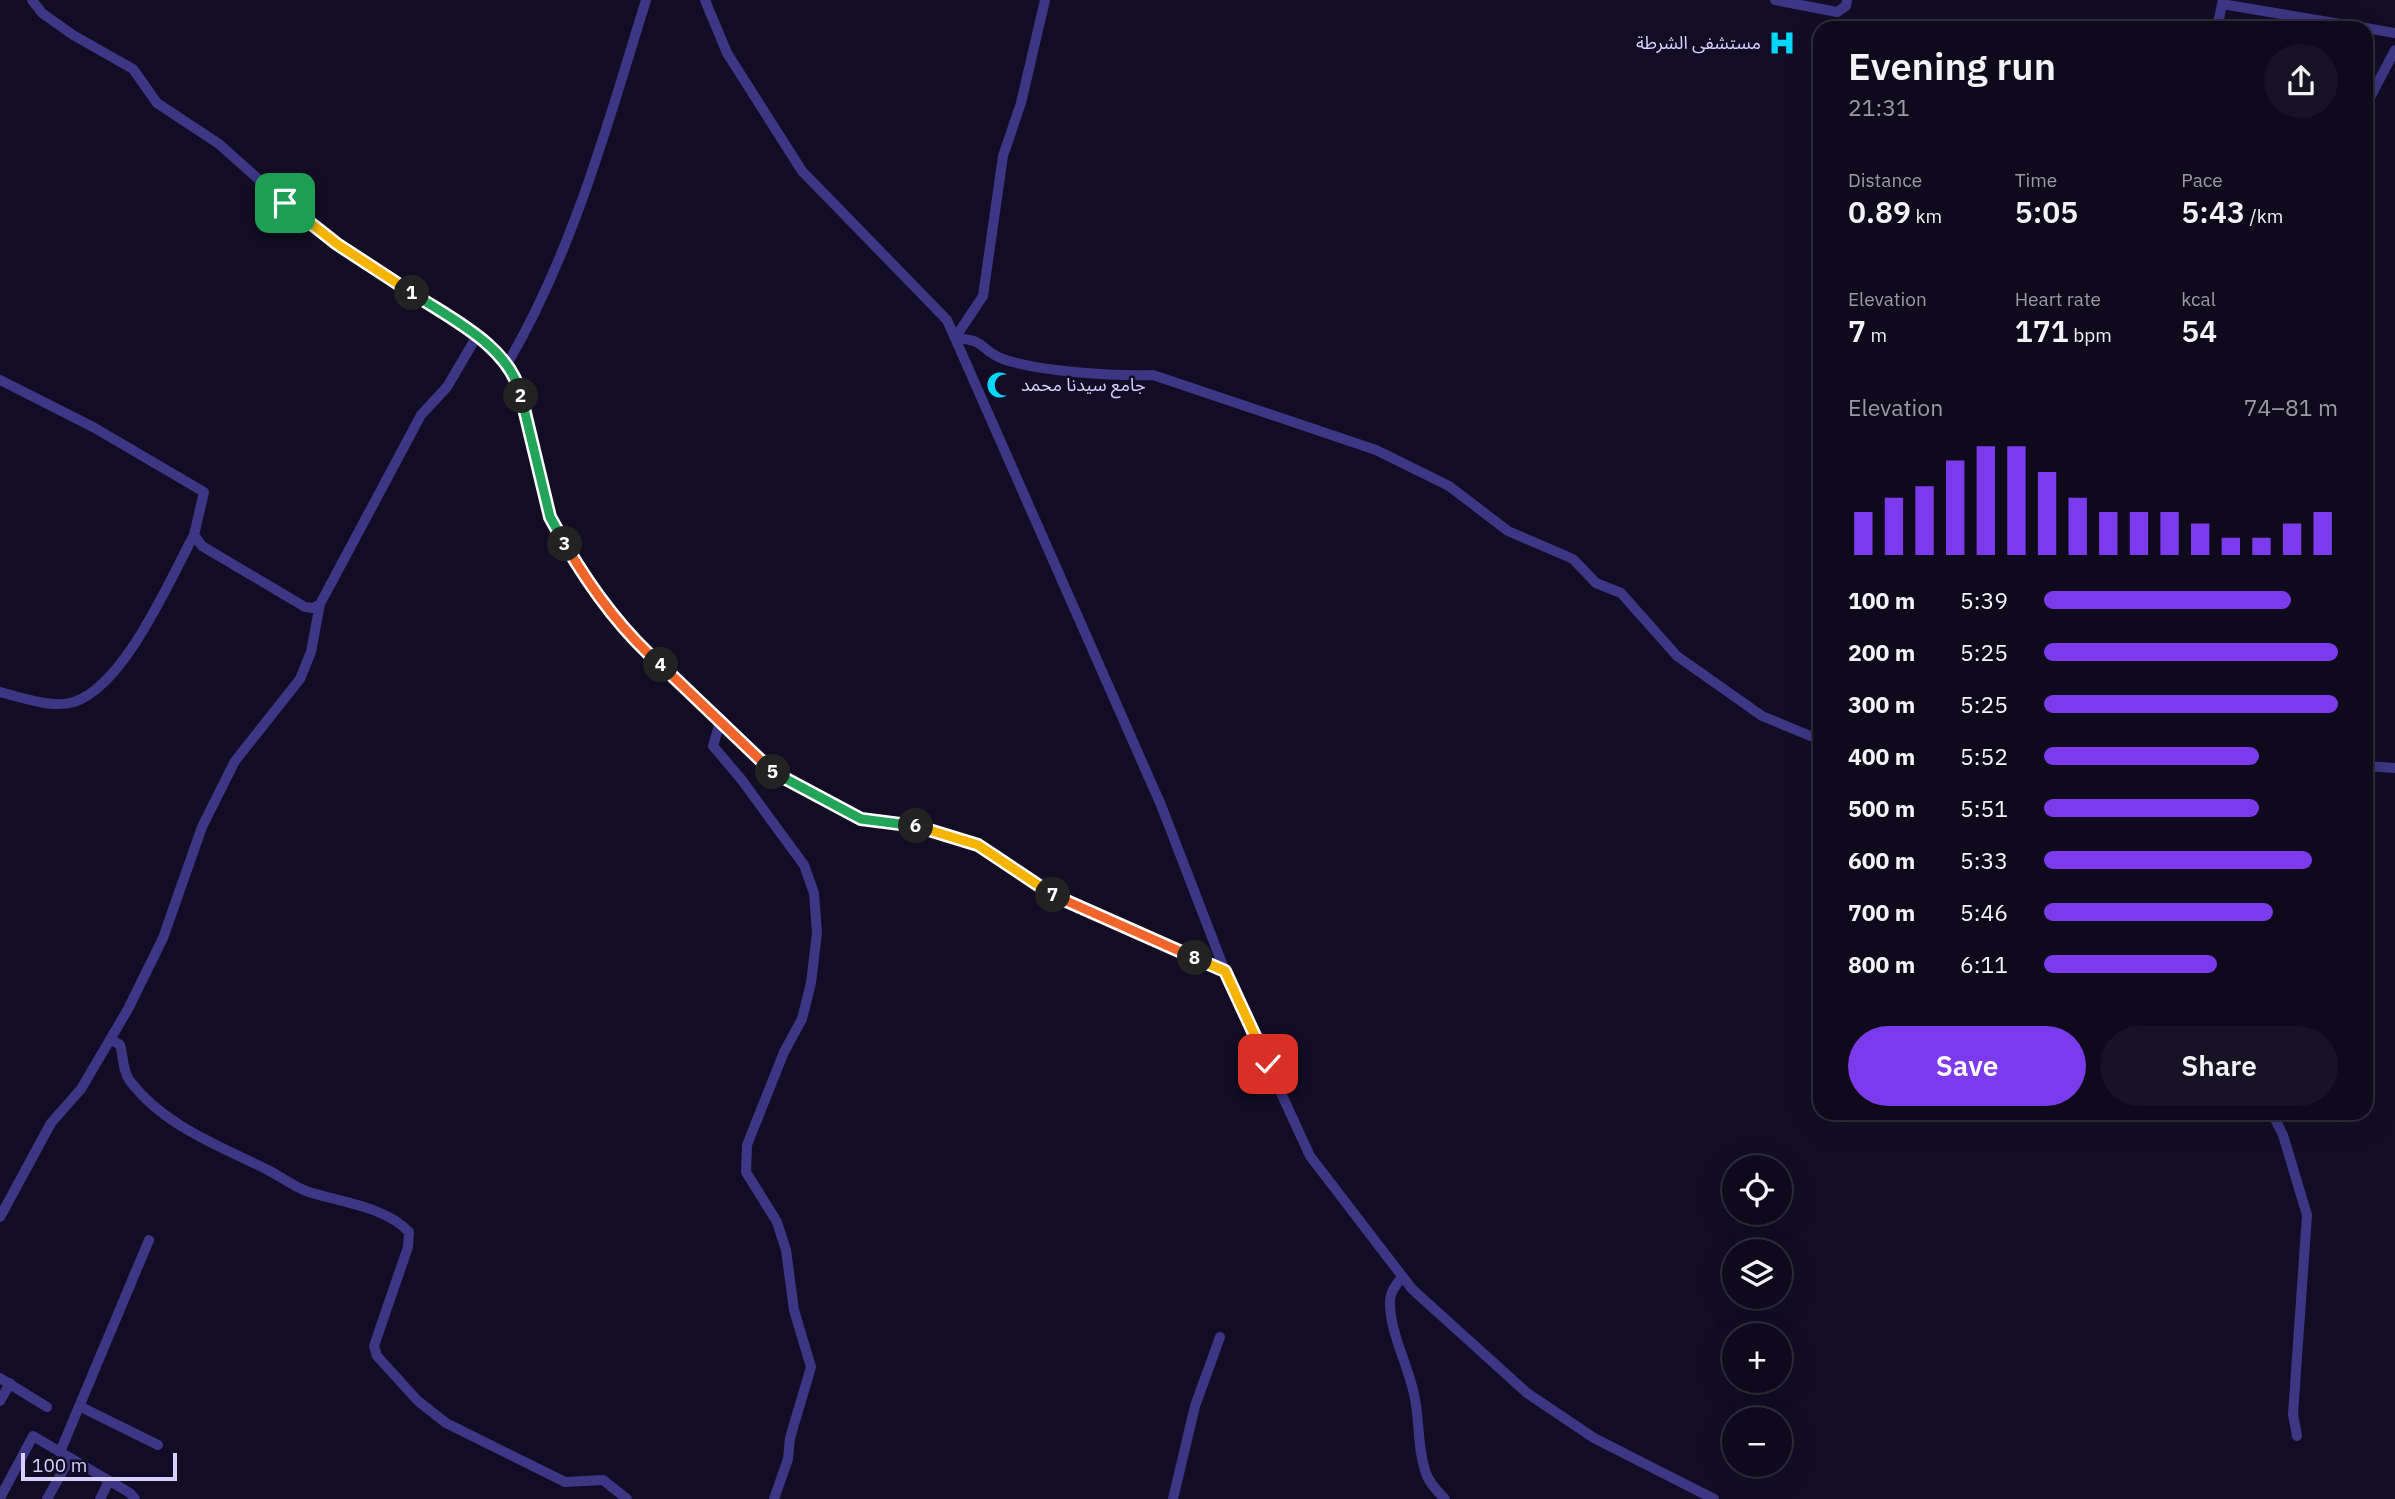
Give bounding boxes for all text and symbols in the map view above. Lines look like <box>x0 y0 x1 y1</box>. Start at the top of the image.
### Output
hospital icon: مستشفى الشرطة <box>1767 28 1797 58</box>
place label: مستشفى الشرطة <box>1636 31 1761 54</box>
text: Evening run <box>1848 41 2056 90</box>
button: share <box>2264 44 2338 118</box>
text: 21:31 <box>1848 92 1910 122</box>
text: Distance <box>1848 168 1922 192</box>
text: Time <box>2015 168 2057 192</box>
text: Pace <box>2181 168 2223 192</box>
pin <box>255 173 315 233</box>
icon: arrive <box>266 184 304 222</box>
text: 0.89 <box>1848 192 1911 231</box>
text: 5:05 <box>2015 192 2078 231</box>
text: 5:43 <box>2181 192 2245 231</box>
text: km <box>1911 204 1942 228</box>
text: /km <box>2245 204 2283 228</box>
pin: 1 <box>394 276 430 310</box>
text: 1 <box>406 280 417 304</box>
text: Elevation <box>1848 287 1927 311</box>
text: Heart rate <box>2015 287 2101 311</box>
text: kcal <box>2181 287 2216 311</box>
text: 7 <box>1848 311 1866 350</box>
text: 171 <box>2015 311 2069 350</box>
text: 54 <box>2181 311 2217 350</box>
text: m <box>1866 323 1887 347</box>
text: bpm <box>2069 323 2112 347</box>
mosque icon: جامع سيدنا محمد <box>985 370 1015 400</box>
place label: جامع سيدنا محمد <box>1021 373 1146 399</box>
pin: 2 <box>504 378 538 414</box>
text: 2 <box>515 383 526 407</box>
text: Elevation <box>1848 392 1943 422</box>
text: 74–81 m <box>2244 392 2338 422</box>
pin: 3 <box>548 526 582 562</box>
text: 3 <box>559 531 570 555</box>
text: 100 m <box>1848 585 1915 615</box>
text: 5:39 <box>1960 585 2008 615</box>
text: 200 m <box>1848 637 1915 667</box>
text: 5:25 <box>1960 637 2008 667</box>
pin: 4 <box>644 648 678 682</box>
text: 4 <box>655 652 666 676</box>
text: 300 m <box>1848 689 1915 719</box>
text: 5:25 <box>1960 689 2008 719</box>
text: 400 m <box>1848 741 1915 771</box>
text: 5:52 <box>1960 741 2008 771</box>
pin: 5 <box>756 754 790 790</box>
text: 5 <box>767 759 778 783</box>
text: 500 m <box>1848 793 1915 823</box>
text: 5:51 <box>1960 793 2008 823</box>
pin: 6 <box>898 808 934 844</box>
text: 6 <box>910 813 921 837</box>
text: 600 m <box>1848 845 1915 875</box>
text: 5:33 <box>1960 845 2008 875</box>
pin: 7 <box>1036 878 1070 912</box>
text: 7 <box>1047 882 1058 906</box>
text: 700 m <box>1848 897 1915 927</box>
text: 5:46 <box>1960 897 2008 927</box>
pin: 8 <box>1178 940 1212 976</box>
text: 8 <box>1189 945 1200 969</box>
text: 800 m <box>1848 949 1915 979</box>
text: 6:11 <box>1960 949 2008 979</box>
button: Save <box>1848 1026 2086 1106</box>
button: Share <box>2100 1026 2338 1106</box>
pin <box>1238 1034 1298 1094</box>
icon: check <box>1249 1045 1287 1083</box>
map controls <box>1722 1155 1792 1477</box>
button: locate <box>1722 1155 1792 1225</box>
button: layers <box>1722 1239 1792 1309</box>
button: + <box>1722 1323 1792 1393</box>
button: − <box>1722 1407 1792 1477</box>
scale bar <box>21 1450 177 1482</box>
text: 100 m <box>32 1453 87 1477</box>

